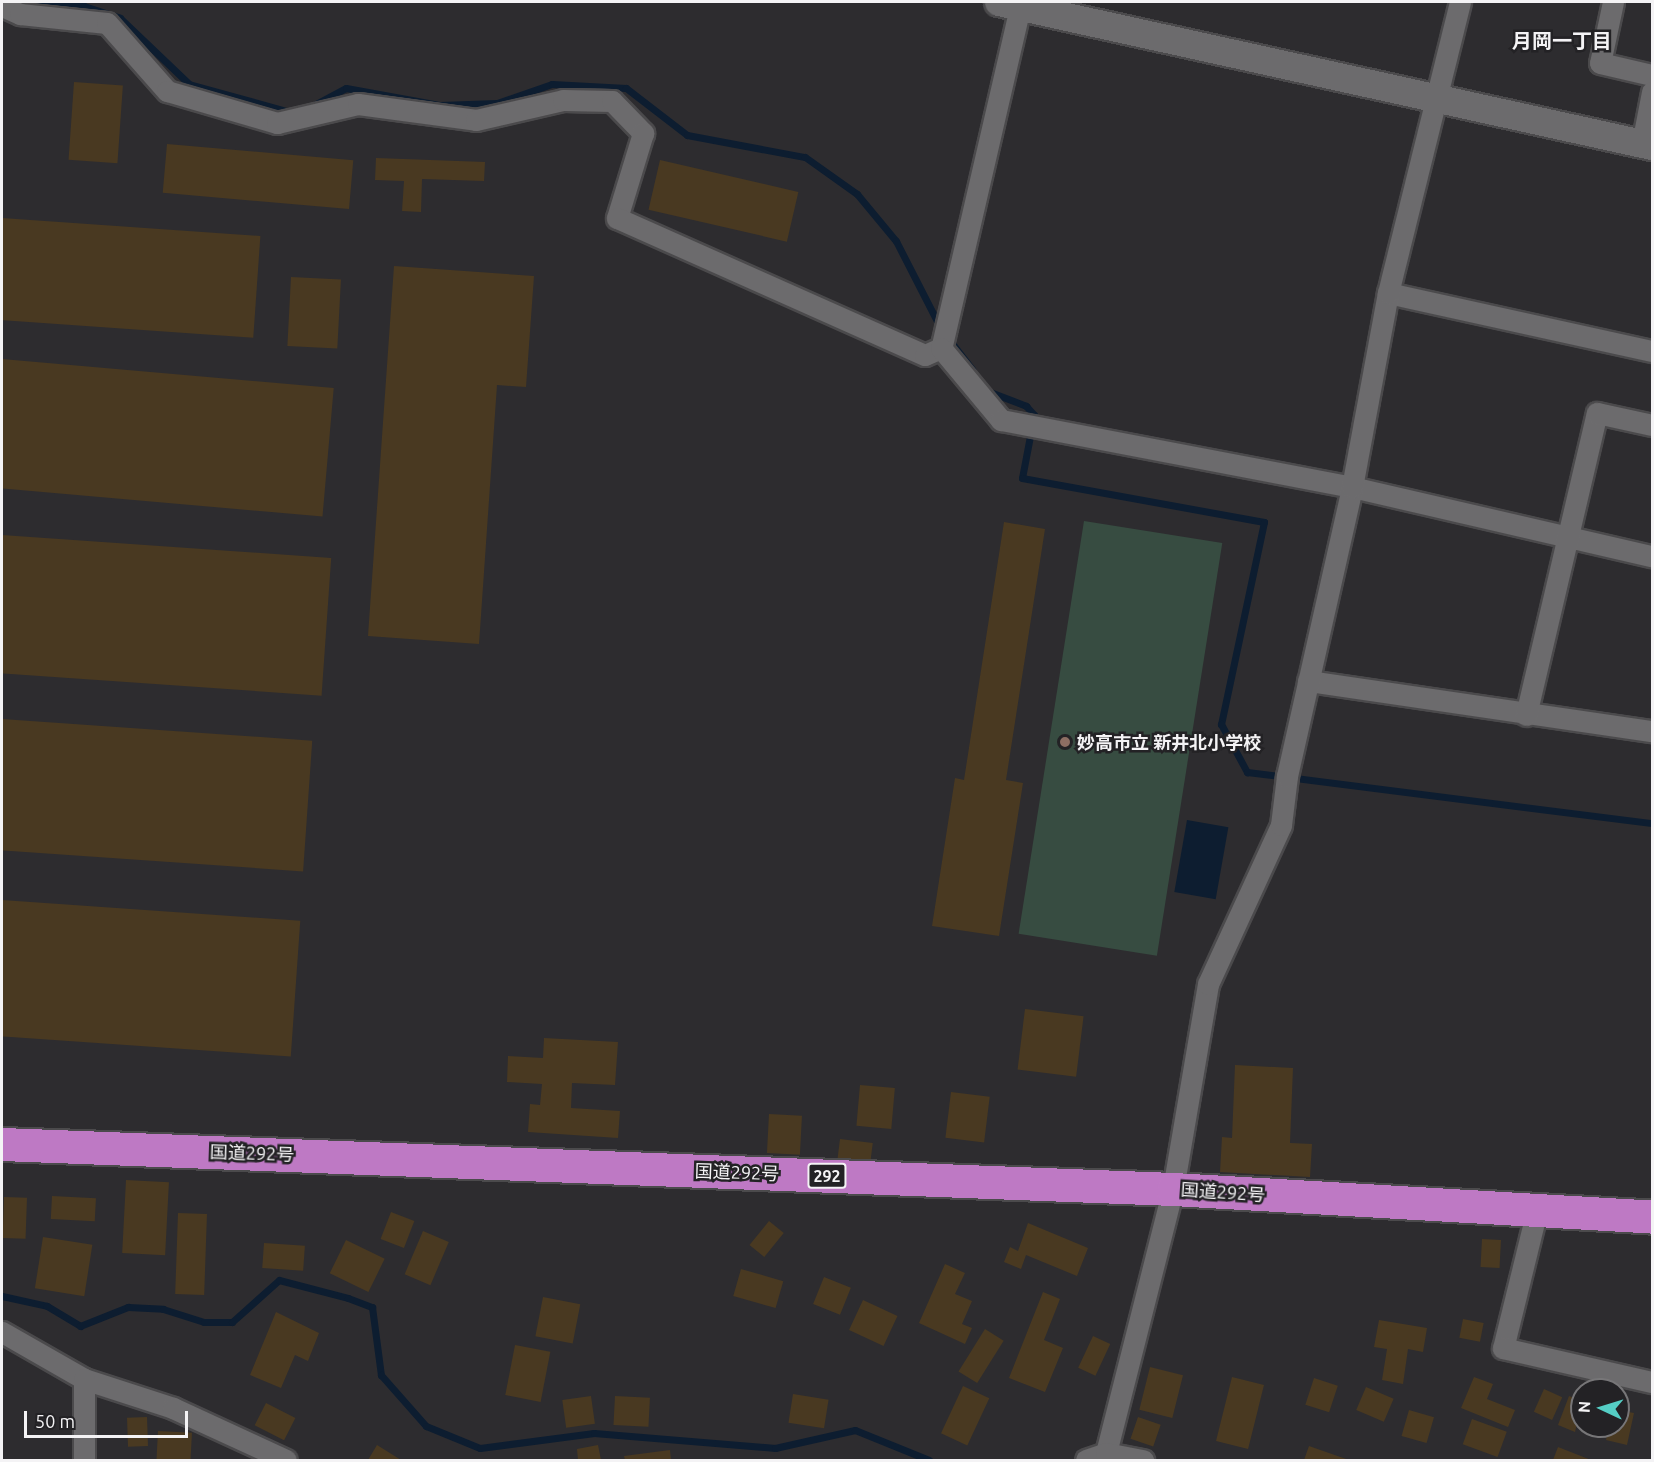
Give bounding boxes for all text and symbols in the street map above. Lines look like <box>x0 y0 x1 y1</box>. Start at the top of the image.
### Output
district label: 月岡一丁目 <box>1512 28 1612 52</box>
place label: 妙高市立 新井北小学校 <box>1077 731 1261 753</box>
marker: 妙高市立 新井北小学校 <box>1058 735 1072 749</box>
street label: 国道292号 <box>209 1141 295 1165</box>
street label: 国道292号 <box>694 1160 780 1184</box>
road number: 292 <box>806 1163 848 1189</box>
street label: 国道292号 <box>1180 1178 1266 1206</box>
north arrow <box>1570 1378 1630 1438</box>
scale bar <box>27 1399 190 1437</box>
text: N <box>1575 1400 1593 1413</box>
text: 50 m <box>35 1411 75 1431</box>

